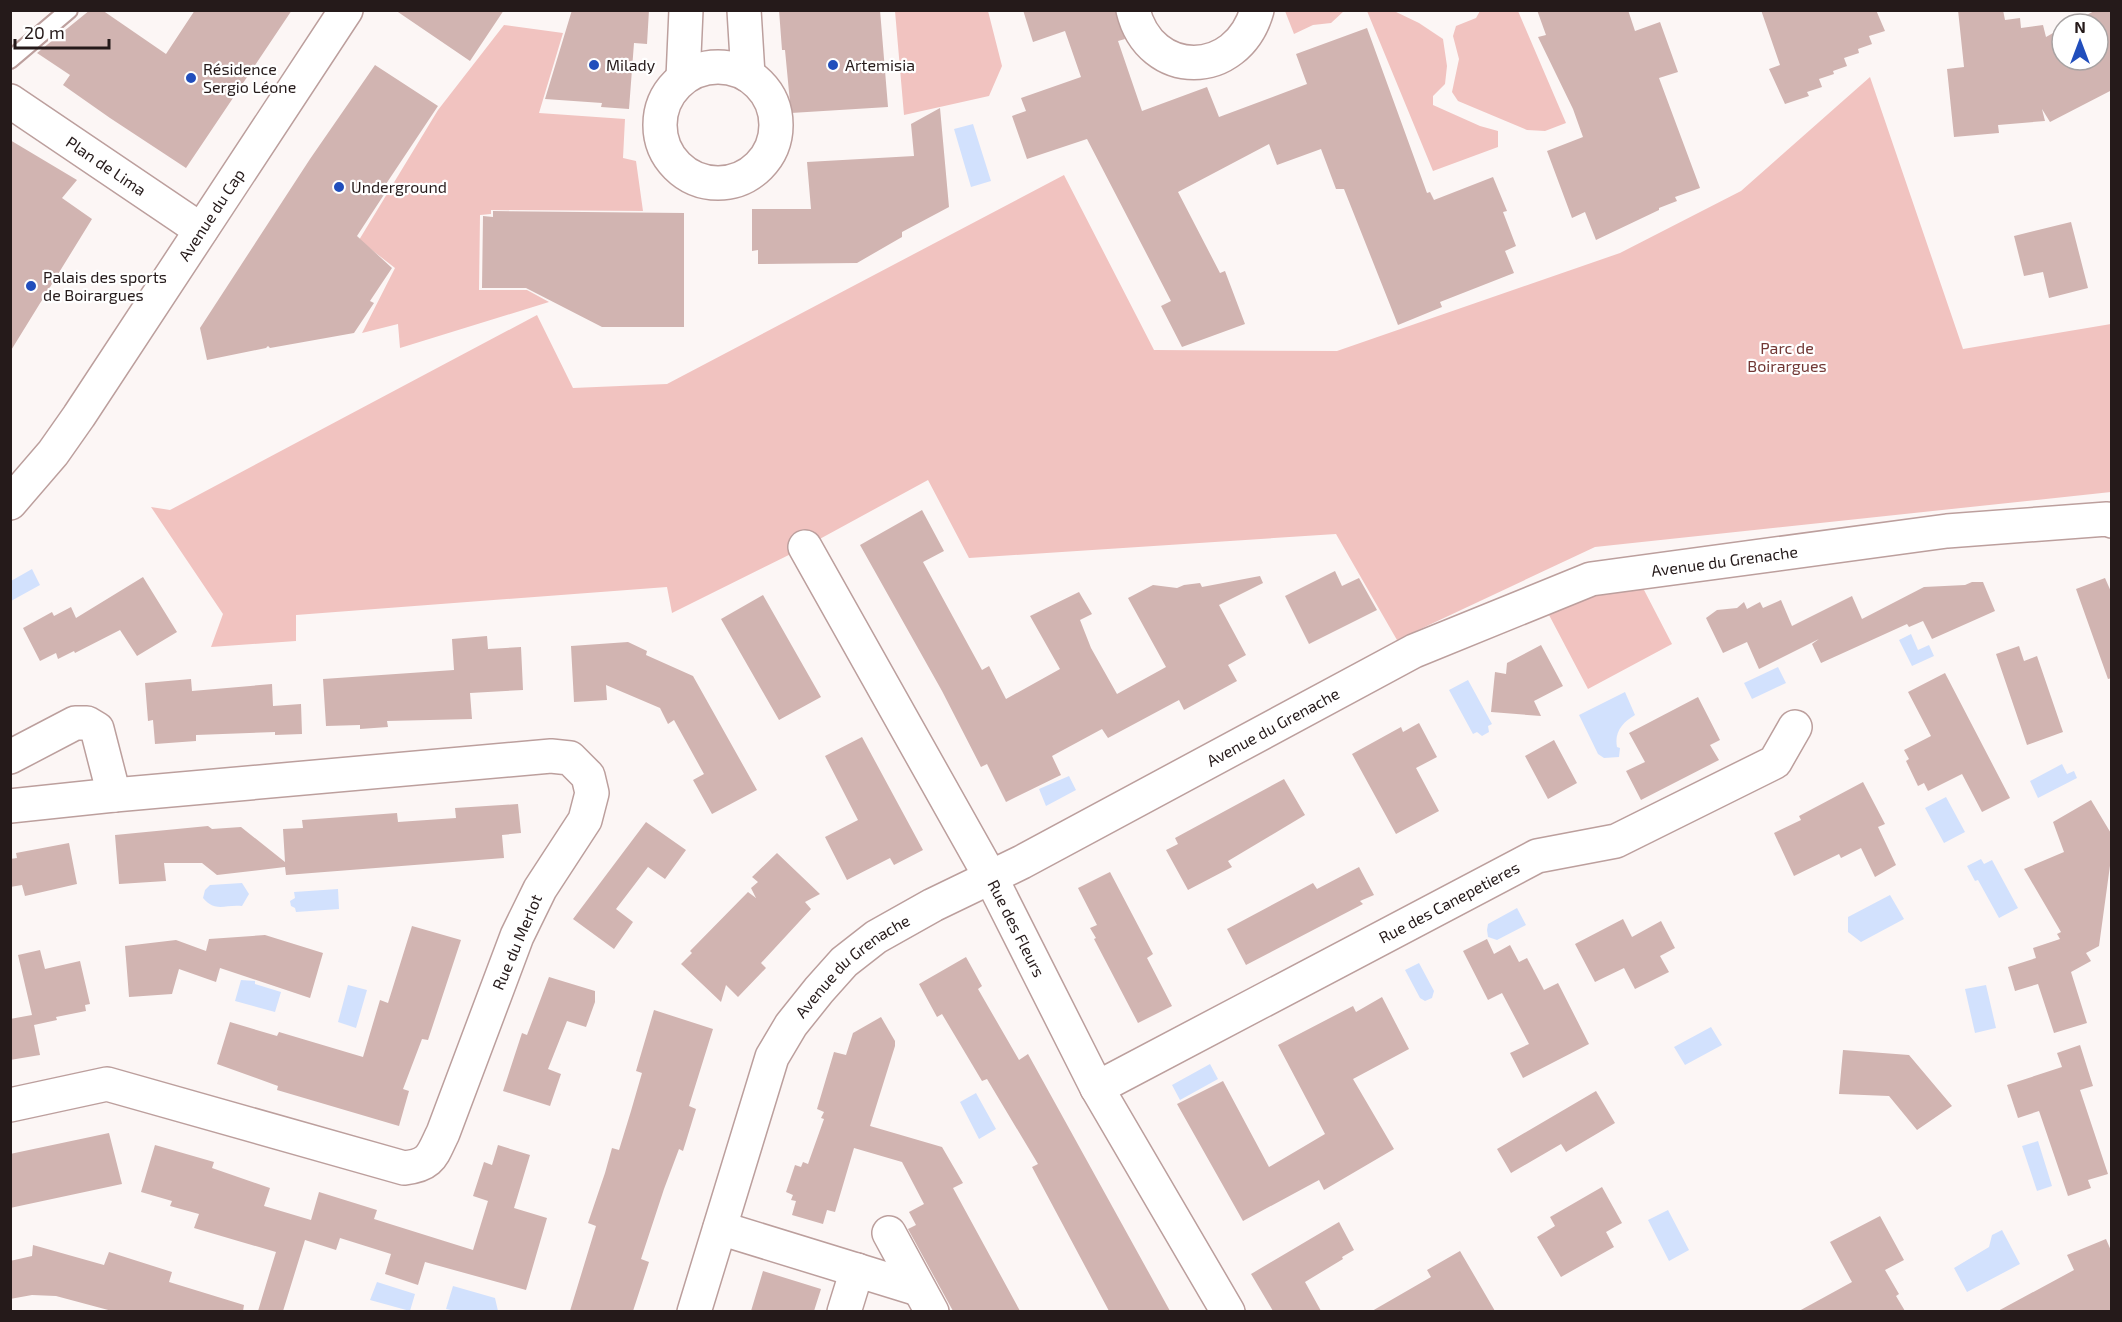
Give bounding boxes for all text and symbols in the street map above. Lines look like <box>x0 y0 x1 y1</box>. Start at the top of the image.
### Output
scale bar <box>15 12 110 50</box>
north arrow <box>2050 12 2110 72</box>
text: N <box>2074 17 2086 36</box>
text: 20 m <box>24 21 65 43</box>
place label: Milady <box>606 55 656 74</box>
place label: Artemisia <box>845 55 915 74</box>
marker: Milady <box>587 58 601 72</box>
marker: Artemisia <box>826 58 840 72</box>
place label: Résidence Sergio Léone <box>203 59 296 96</box>
marker: Résidence Sergio Léone <box>184 71 198 85</box>
street label: Plan de Lima <box>63 132 150 199</box>
street label: Avenue du Cap <box>174 165 248 264</box>
place label: Underground <box>351 177 447 196</box>
marker: Underground <box>332 180 346 194</box>
place label: Palais des sports de Boirargues <box>43 267 167 304</box>
marker: Palais des sports de Boirargues <box>24 279 38 293</box>
park label: Parc de Boirargues <box>1747 338 1827 375</box>
street label: Avenue du Grenache <box>1650 541 1799 580</box>
street label: Avenue du Grenache <box>1203 683 1342 770</box>
street label: Rue des Canepetieres <box>1375 857 1522 947</box>
street label: Rue des Fleurs <box>984 876 1049 980</box>
street label: Rue du Merlot <box>488 891 545 992</box>
street label: Avenue du Grenache <box>791 910 913 1021</box>

